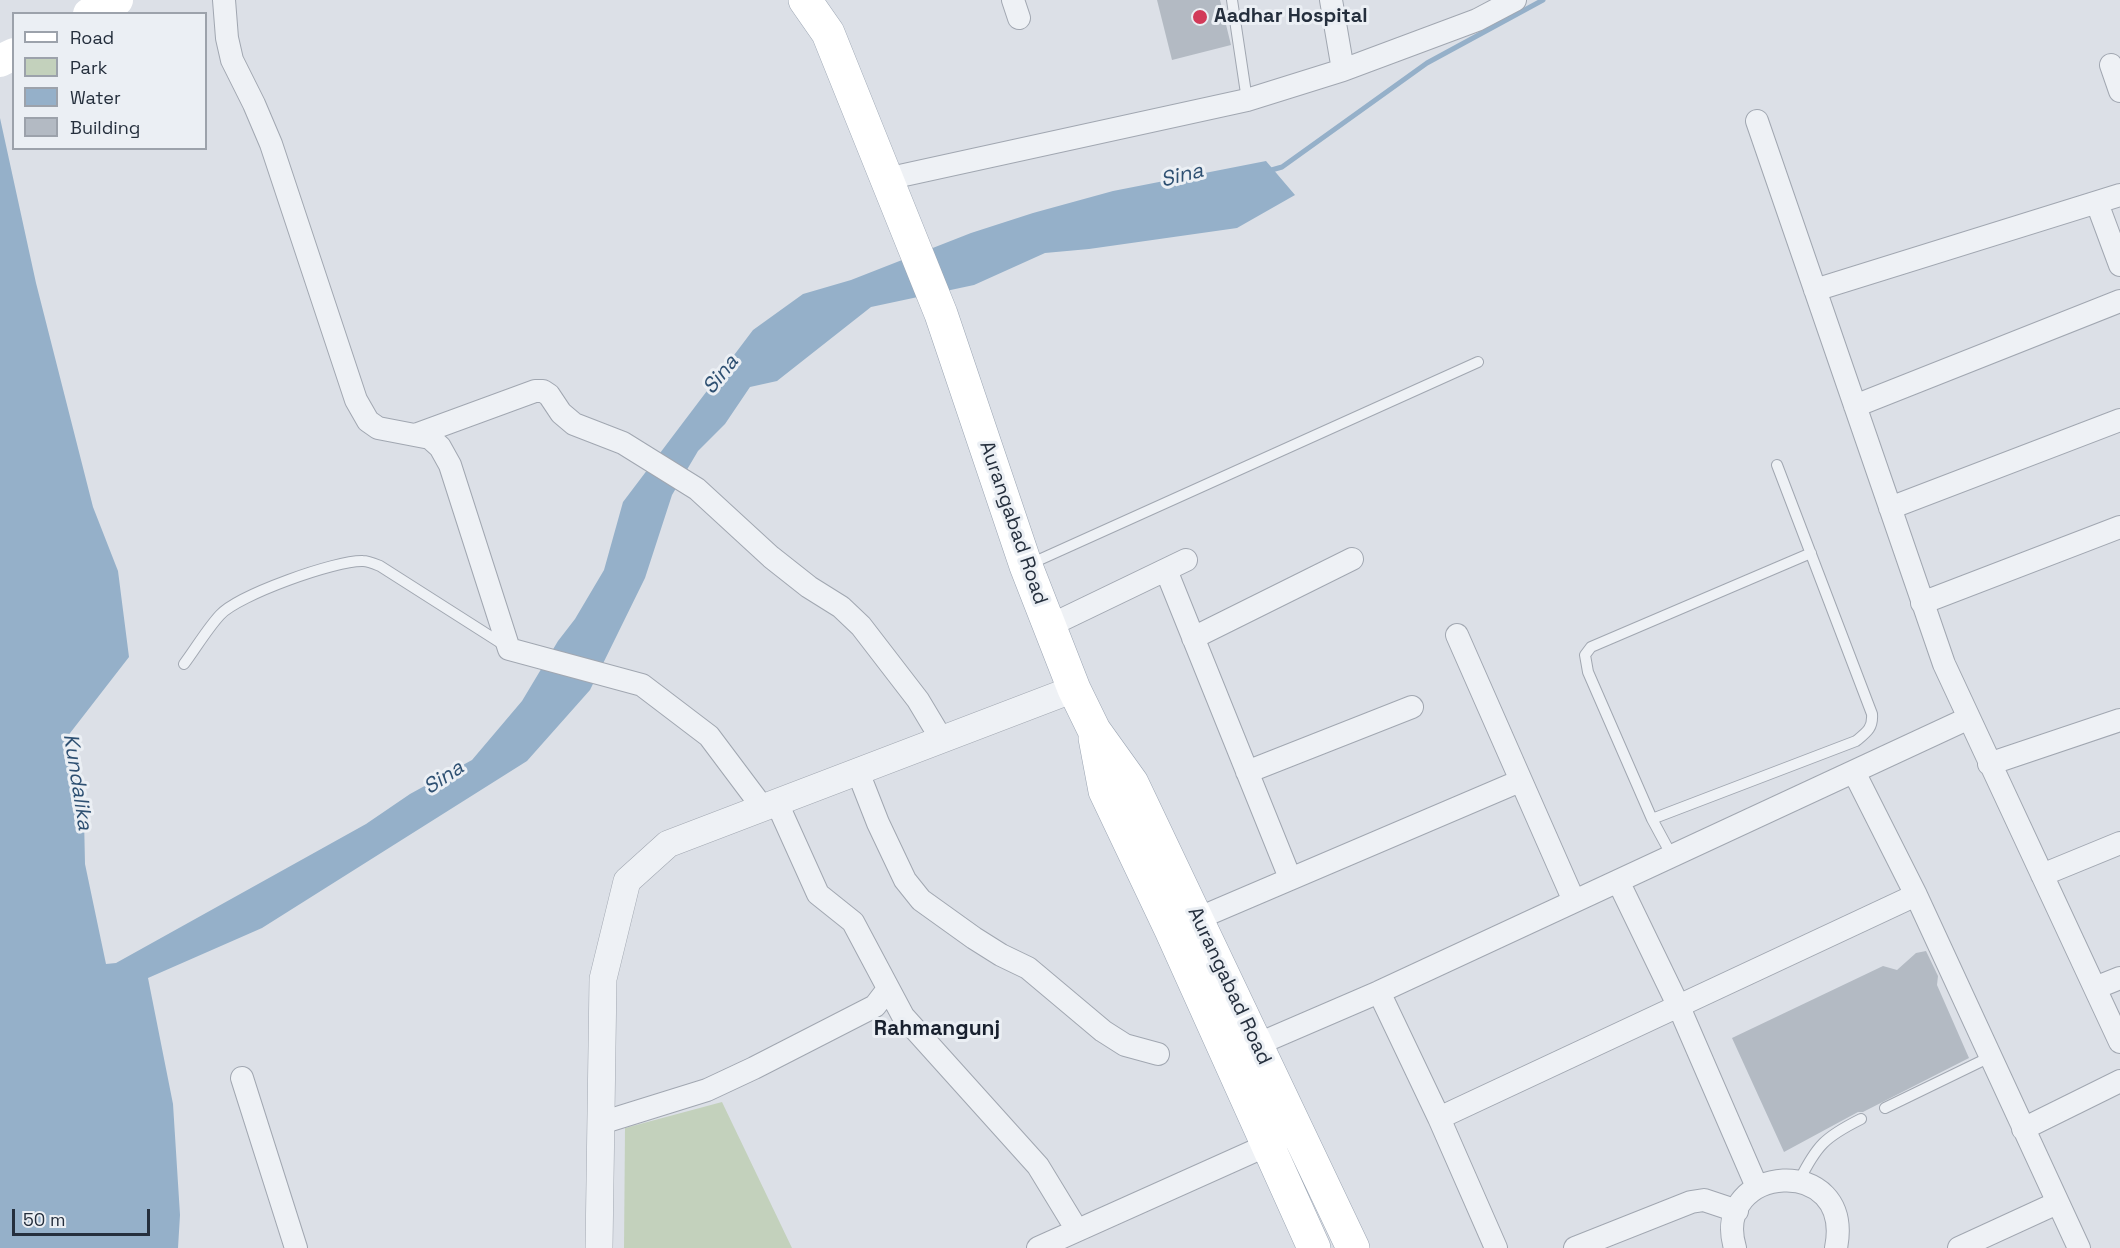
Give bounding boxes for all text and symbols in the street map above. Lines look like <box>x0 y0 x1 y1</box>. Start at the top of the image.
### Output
place label: Aadhar Hospital <box>1214 5 1368 29</box>
marker: Aadhar Hospital <box>1191 8 1209 26</box>
legend <box>12 12 207 150</box>
text: Road <box>70 26 114 49</box>
text: Park <box>70 56 107 79</box>
text: Water <box>70 86 121 109</box>
text: Building <box>70 116 140 139</box>
water label: Sina <box>1158 159 1206 193</box>
water label: Sina <box>698 350 744 400</box>
street label: Aurangabad Road <box>974 438 1052 608</box>
water label: Kundalika <box>57 732 97 832</box>
water label: Sina <box>419 756 469 800</box>
street label: Aurangabad Road <box>1182 903 1276 1069</box>
district label: Rahmangunj <box>874 1016 1000 1042</box>
scale bar <box>15 1197 153 1235</box>
text: 50 m <box>23 1208 65 1231</box>

